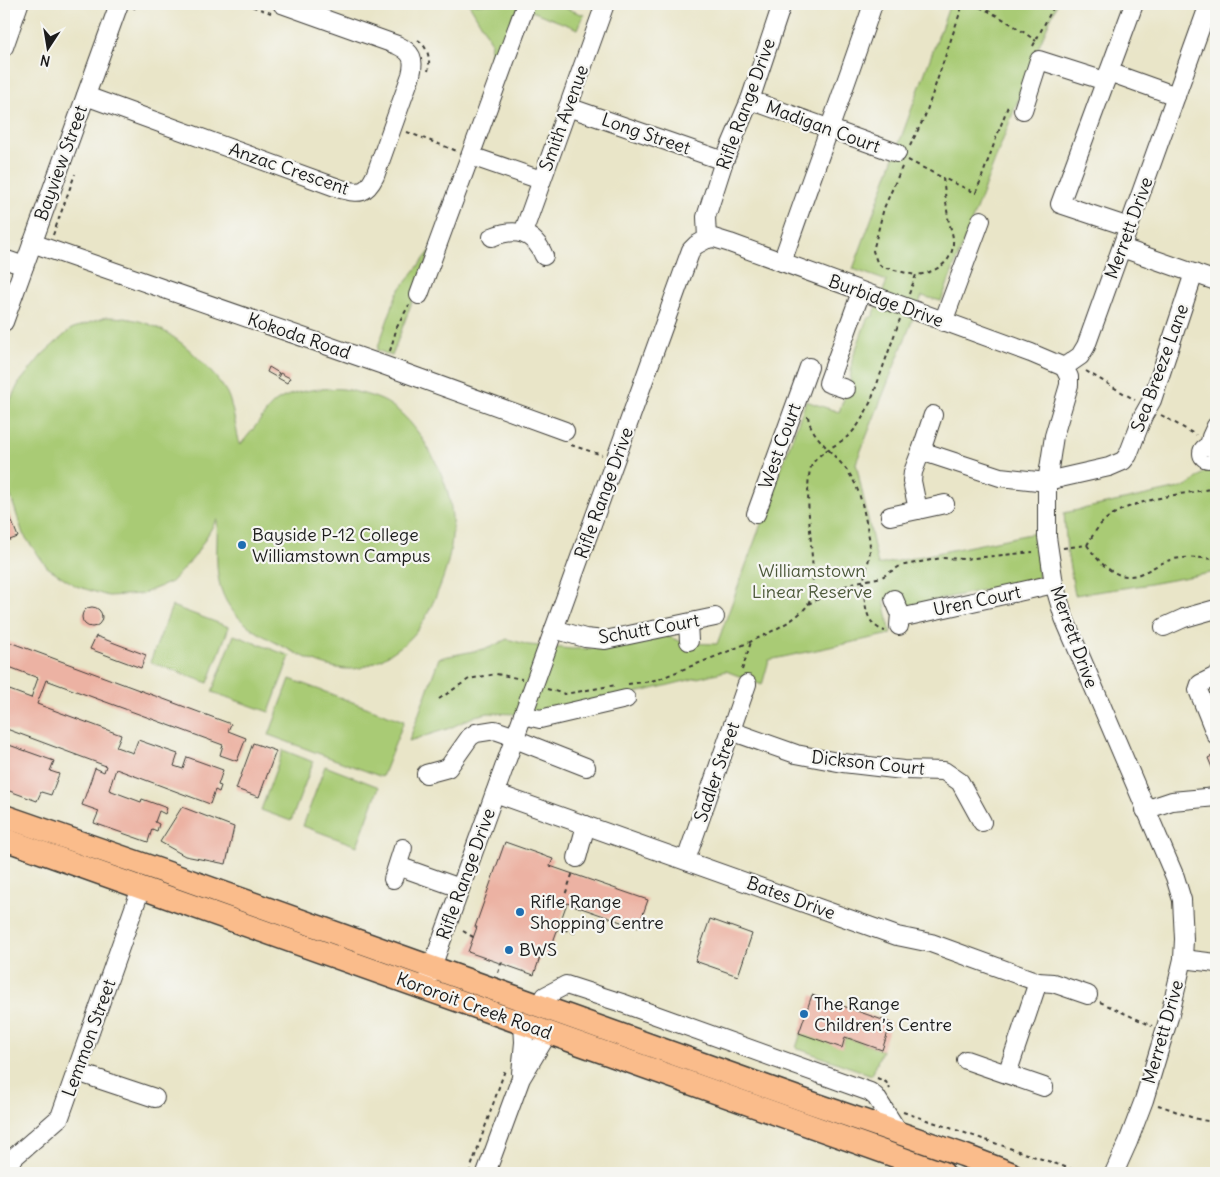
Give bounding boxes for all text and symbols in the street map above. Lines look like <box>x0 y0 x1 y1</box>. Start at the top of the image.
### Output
north arrow <box>22 22 72 72</box>
street label: Rifle Range Drive <box>711 35 780 173</box>
text: N <box>39 51 52 71</box>
street label: Smith Avenue <box>534 62 593 174</box>
street label: Madigan Court <box>763 95 884 158</box>
street label: Bayview Street <box>29 102 92 224</box>
street label: Long Street <box>599 108 694 159</box>
street label: Anzac Crescent <box>226 137 352 200</box>
street label: Merrett Drive <box>1099 174 1158 282</box>
street label: Burbidge Drive <box>825 269 947 332</box>
street label: Sea Breeze Lane <box>1126 301 1193 435</box>
street label: Kokoda Road <box>245 307 354 364</box>
street label: West Court <box>753 400 806 492</box>
street label: Rifle Range Drive <box>569 424 638 562</box>
place label: Bayside P-12 College Williamstown Campus <box>252 523 431 567</box>
marker: Bayside P-12 College Williamstown Campus <box>236 539 248 551</box>
park label: Williamstown Linear Reserve <box>752 559 872 603</box>
street label: Uren Court <box>931 580 1023 621</box>
street label: Merrett Drive <box>1045 583 1104 691</box>
street label: Schutt Court <box>597 608 701 649</box>
street label: Sadler Street <box>689 719 744 825</box>
street label: Dickson Court <box>810 745 926 780</box>
street label: Rifle Range Drive <box>431 805 500 943</box>
street label: Bates Drive <box>744 871 839 924</box>
place label: Rifle Range Shopping Centre <box>530 890 664 934</box>
marker: Rifle Range Shopping Centre <box>514 906 526 918</box>
place label: BWS <box>519 938 557 961</box>
marker: BWS <box>503 944 515 956</box>
street label: Kororoit Creek Road <box>393 967 555 1044</box>
street label: Lemmon Street <box>57 976 120 1100</box>
street label: Merrett Drive <box>1137 977 1188 1086</box>
place label: The Range Children’s Centre <box>814 992 952 1036</box>
marker: The Range Children’s Centre <box>798 1008 810 1020</box>

